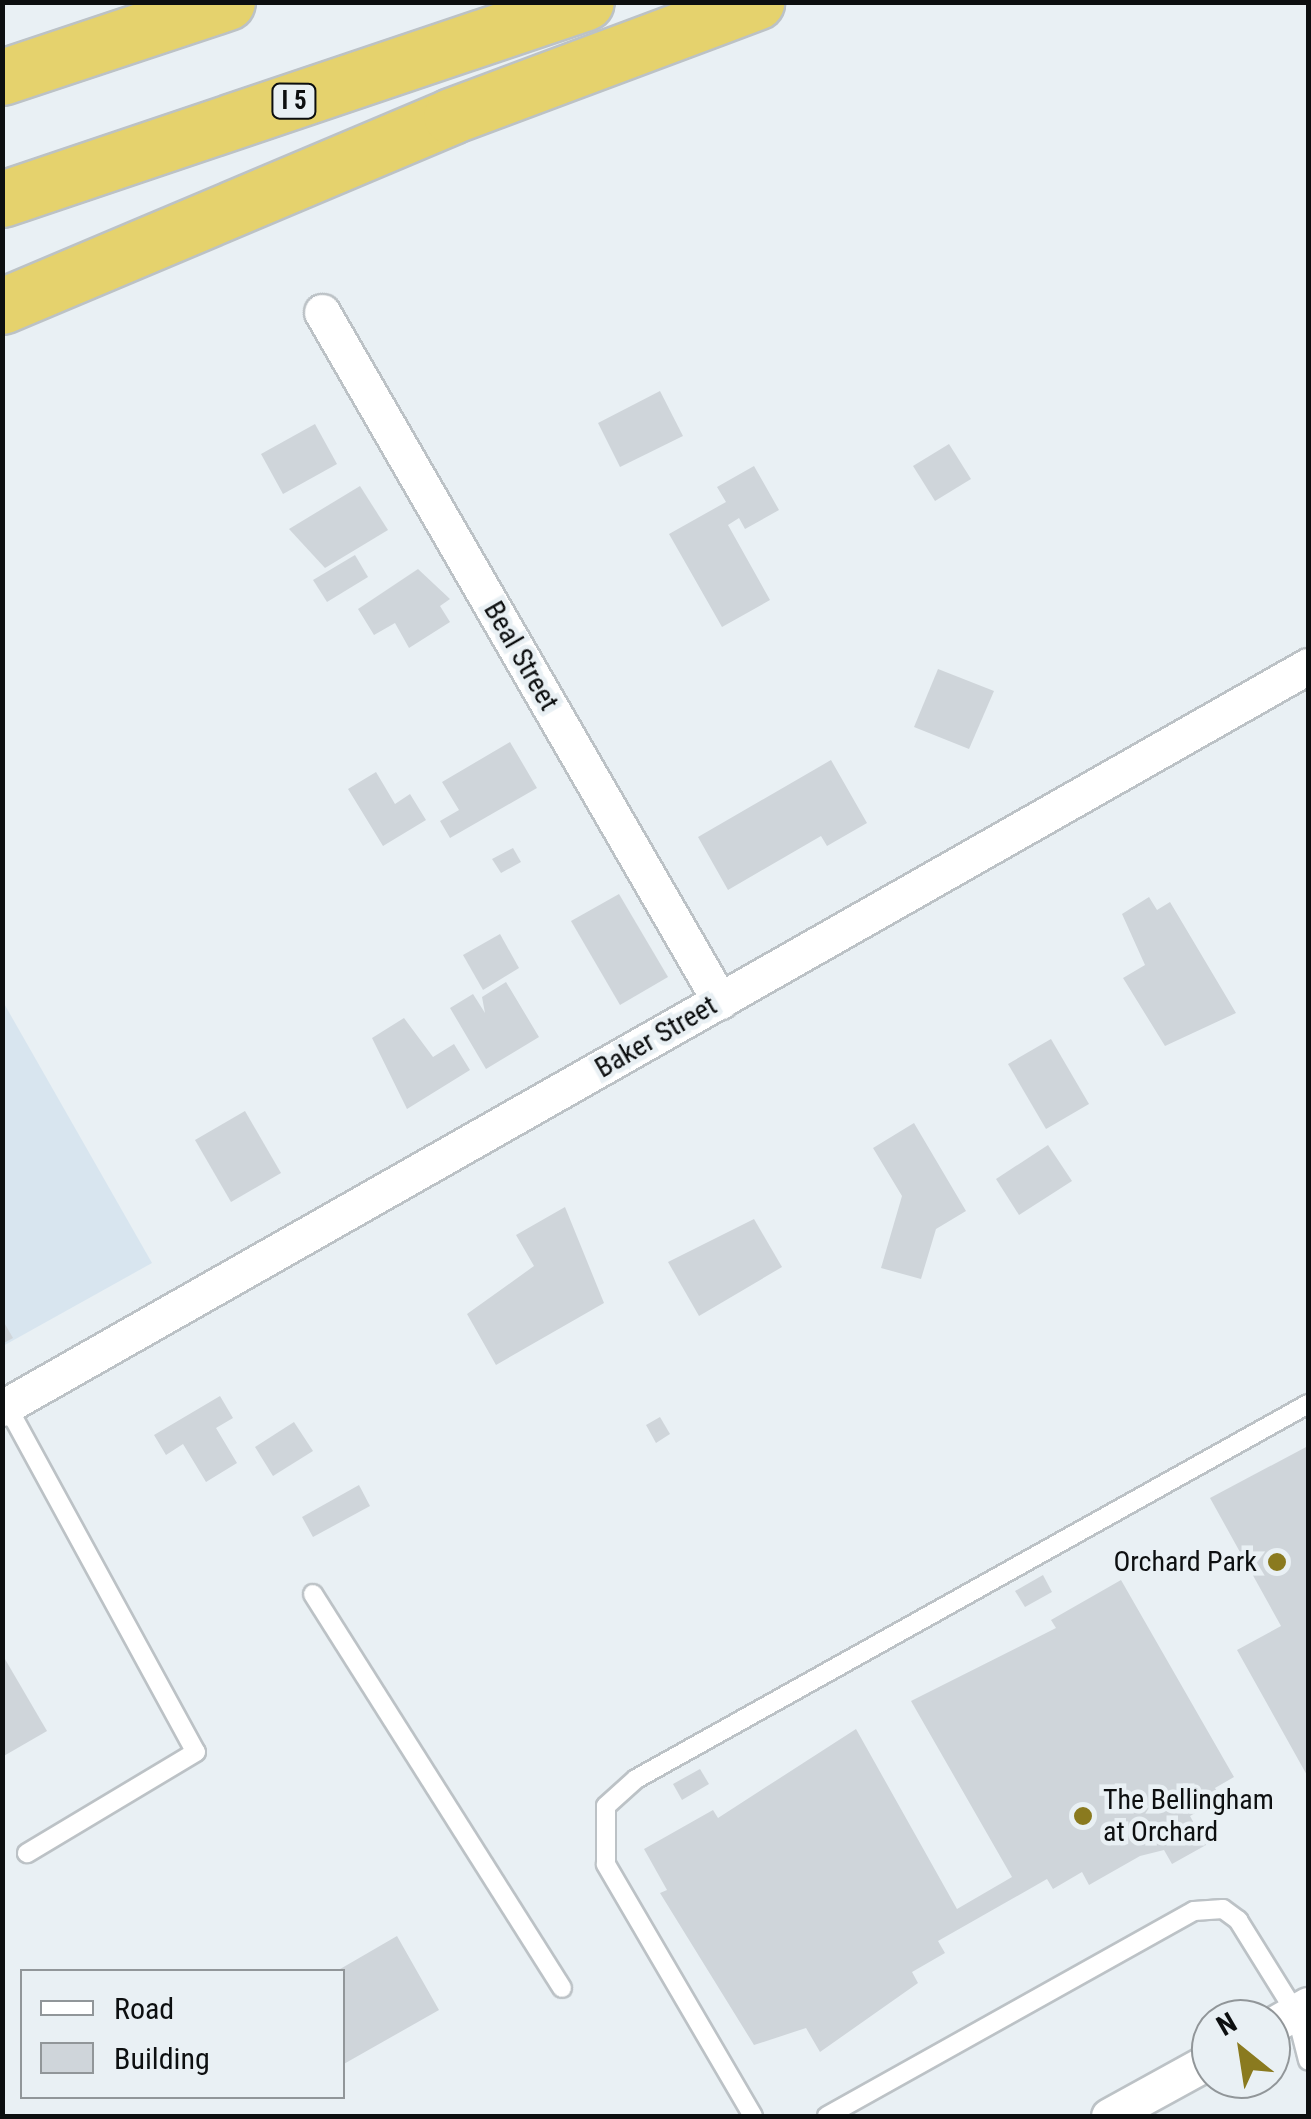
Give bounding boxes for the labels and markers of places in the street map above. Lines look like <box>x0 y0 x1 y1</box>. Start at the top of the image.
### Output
place label: Orchard Park <box>1114 1545 1257 1579</box>
marker: Orchard Park <box>1266 1551 1288 1573</box>
place label: The Bellingham at Orchard <box>1103 1783 1274 1849</box>
marker: The Bellingham at Orchard <box>1072 1805 1094 1827</box>

